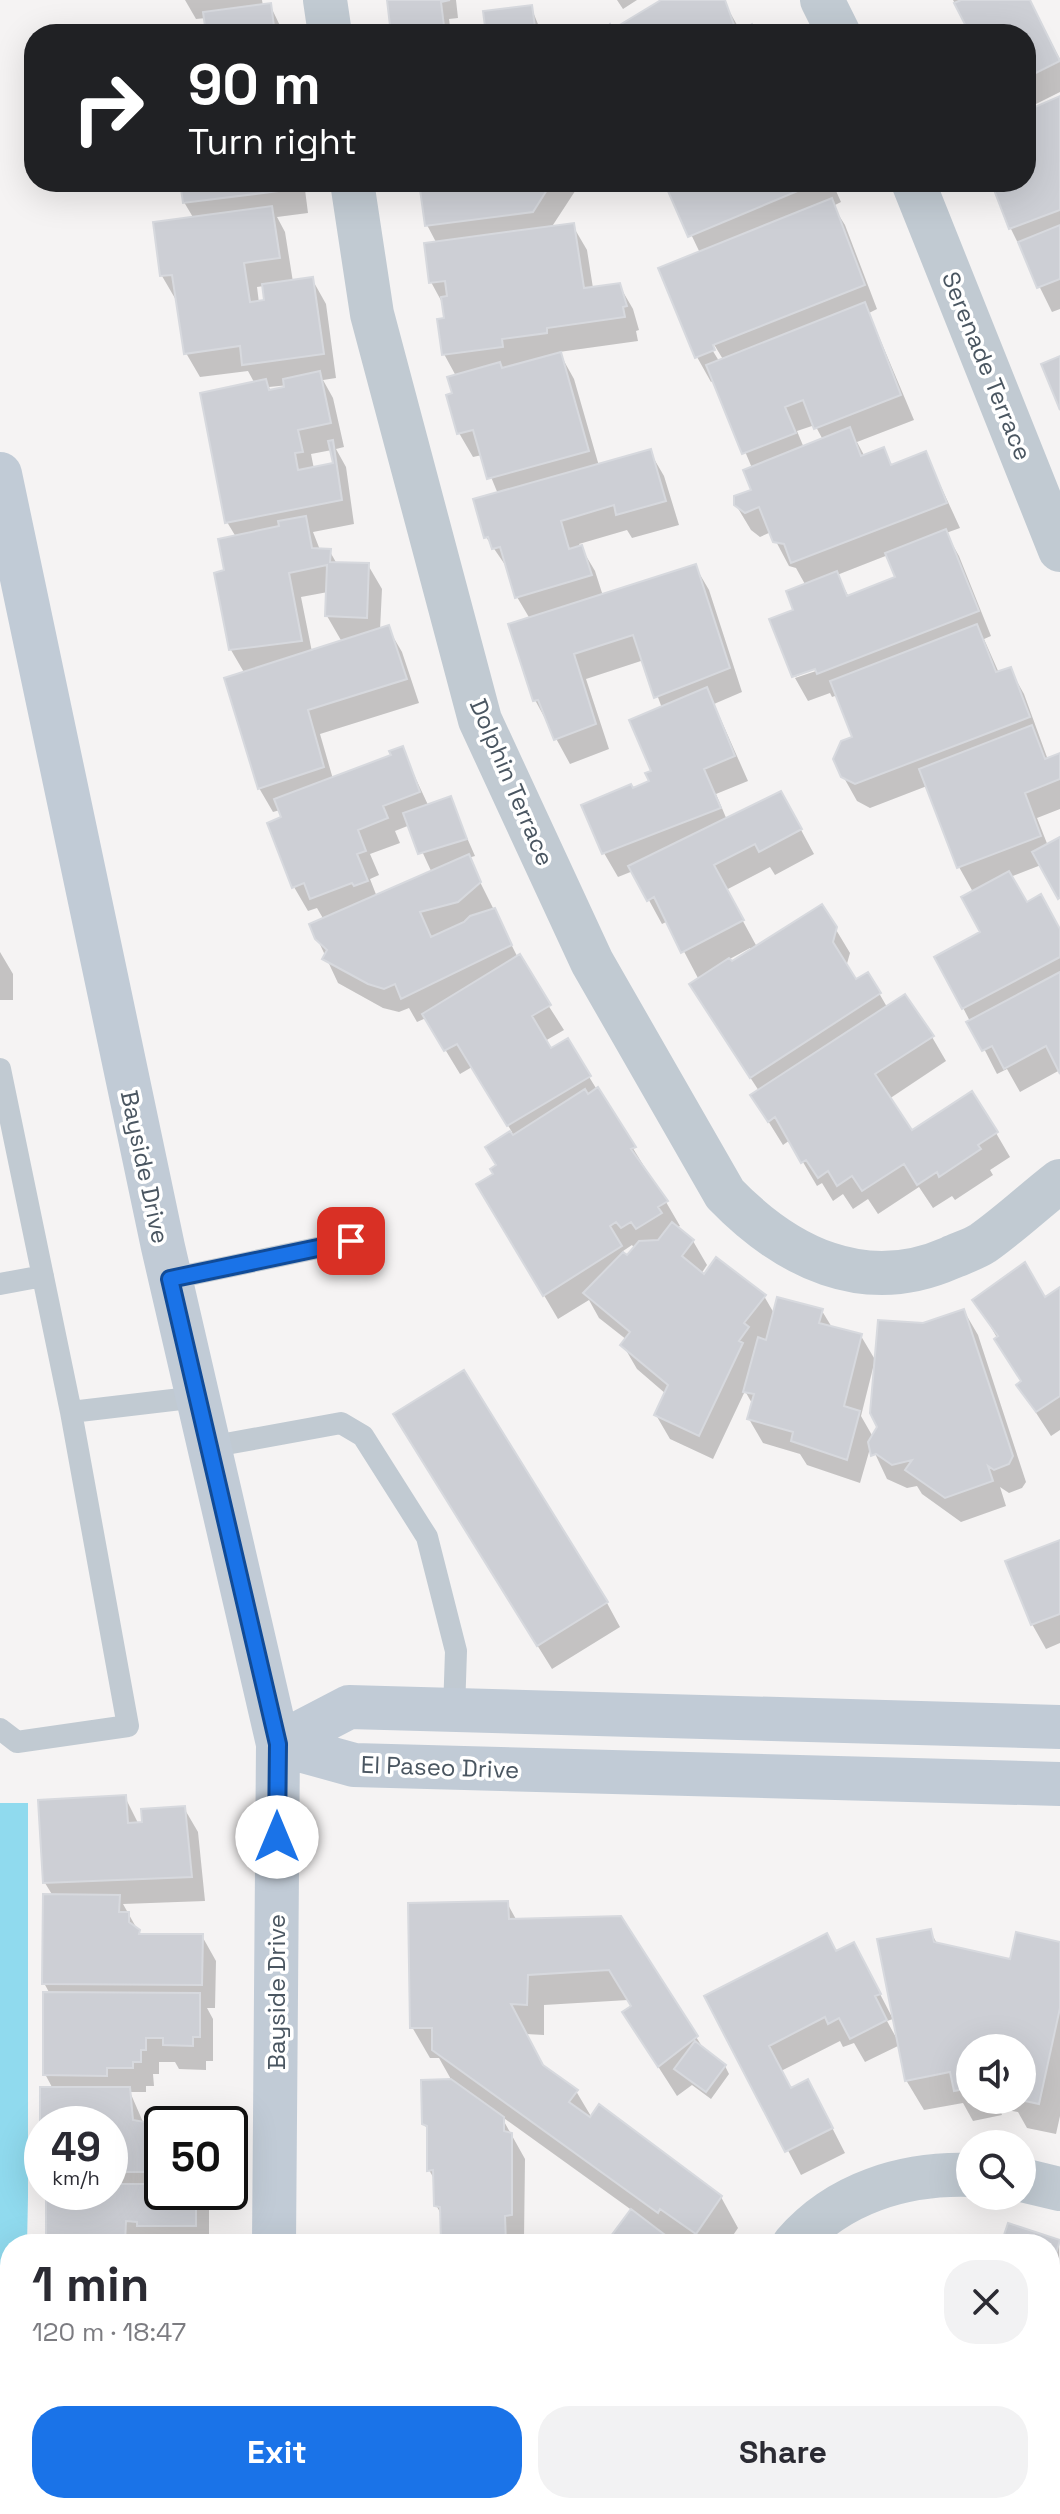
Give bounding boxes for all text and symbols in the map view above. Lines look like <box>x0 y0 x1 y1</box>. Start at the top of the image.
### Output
text: 90 m <box>188 49 321 120</box>
icon: right <box>56 56 160 160</box>
text: Turn right <box>188 119 357 165</box>
street label: Serenade Terrace <box>935 267 1039 465</box>
street label: Dolphin Terrace <box>463 694 561 870</box>
street label: Bayside Drive <box>114 1088 176 1246</box>
pin <box>317 1207 385 1275</box>
icon: arrive <box>329 1219 373 1263</box>
street label: El Paseo Drive <box>360 1749 520 1785</box>
position arrow <box>235 1795 319 1879</box>
street label: Bayside Drive <box>261 1914 292 2070</box>
map controls <box>956 2034 1036 2210</box>
button: sound <box>956 2034 1036 2114</box>
speed limit sign: 50 <box>144 2106 248 2210</box>
text: 49 <box>51 2122 101 2173</box>
button: search <box>956 2130 1036 2210</box>
text: km/h <box>52 2165 100 2191</box>
text: 1 min <box>32 2254 149 2315</box>
button: close <box>944 2260 1028 2344</box>
text: 120 m · 18:47 <box>32 2315 186 2349</box>
button: Exit <box>32 2406 522 2498</box>
button: Share <box>538 2406 1028 2498</box>

